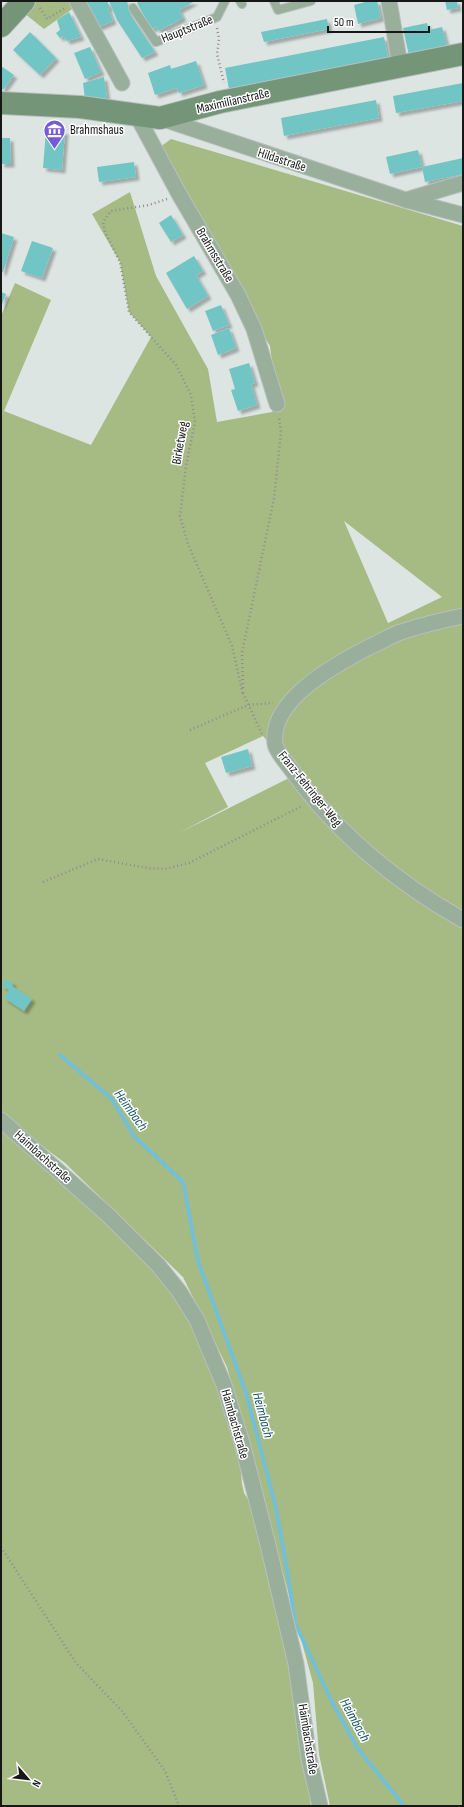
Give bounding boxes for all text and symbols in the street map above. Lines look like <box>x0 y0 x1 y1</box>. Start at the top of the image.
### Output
scale bar <box>328 8 429 34</box>
street label: Hauptstraße <box>159 11 215 47</box>
text: 50 m <box>334 15 354 30</box>
street label: Maximilianstraße <box>195 85 271 117</box>
museum icon: Brahmshaus <box>41 117 67 150</box>
place label: Brahmshaus <box>70 122 124 138</box>
street label: Hildastraße <box>256 145 308 175</box>
street label: Brahmsstraße <box>193 225 237 285</box>
street label: Birketweg <box>168 420 192 466</box>
street label: Franz-Fehringer-Weg <box>275 748 345 830</box>
water label: Heimbach <box>110 1086 152 1134</box>
street label: Haimbachstraße <box>11 1127 75 1187</box>
street label: Haimbachstraße <box>217 1387 253 1461</box>
water label: Heimbach <box>249 1390 277 1440</box>
water label: Heimbach <box>336 1696 374 1745</box>
street label: Haimbachstraße <box>295 1703 321 1775</box>
north arrow <box>8 1759 48 1799</box>
text: N <box>29 1778 44 1789</box>

